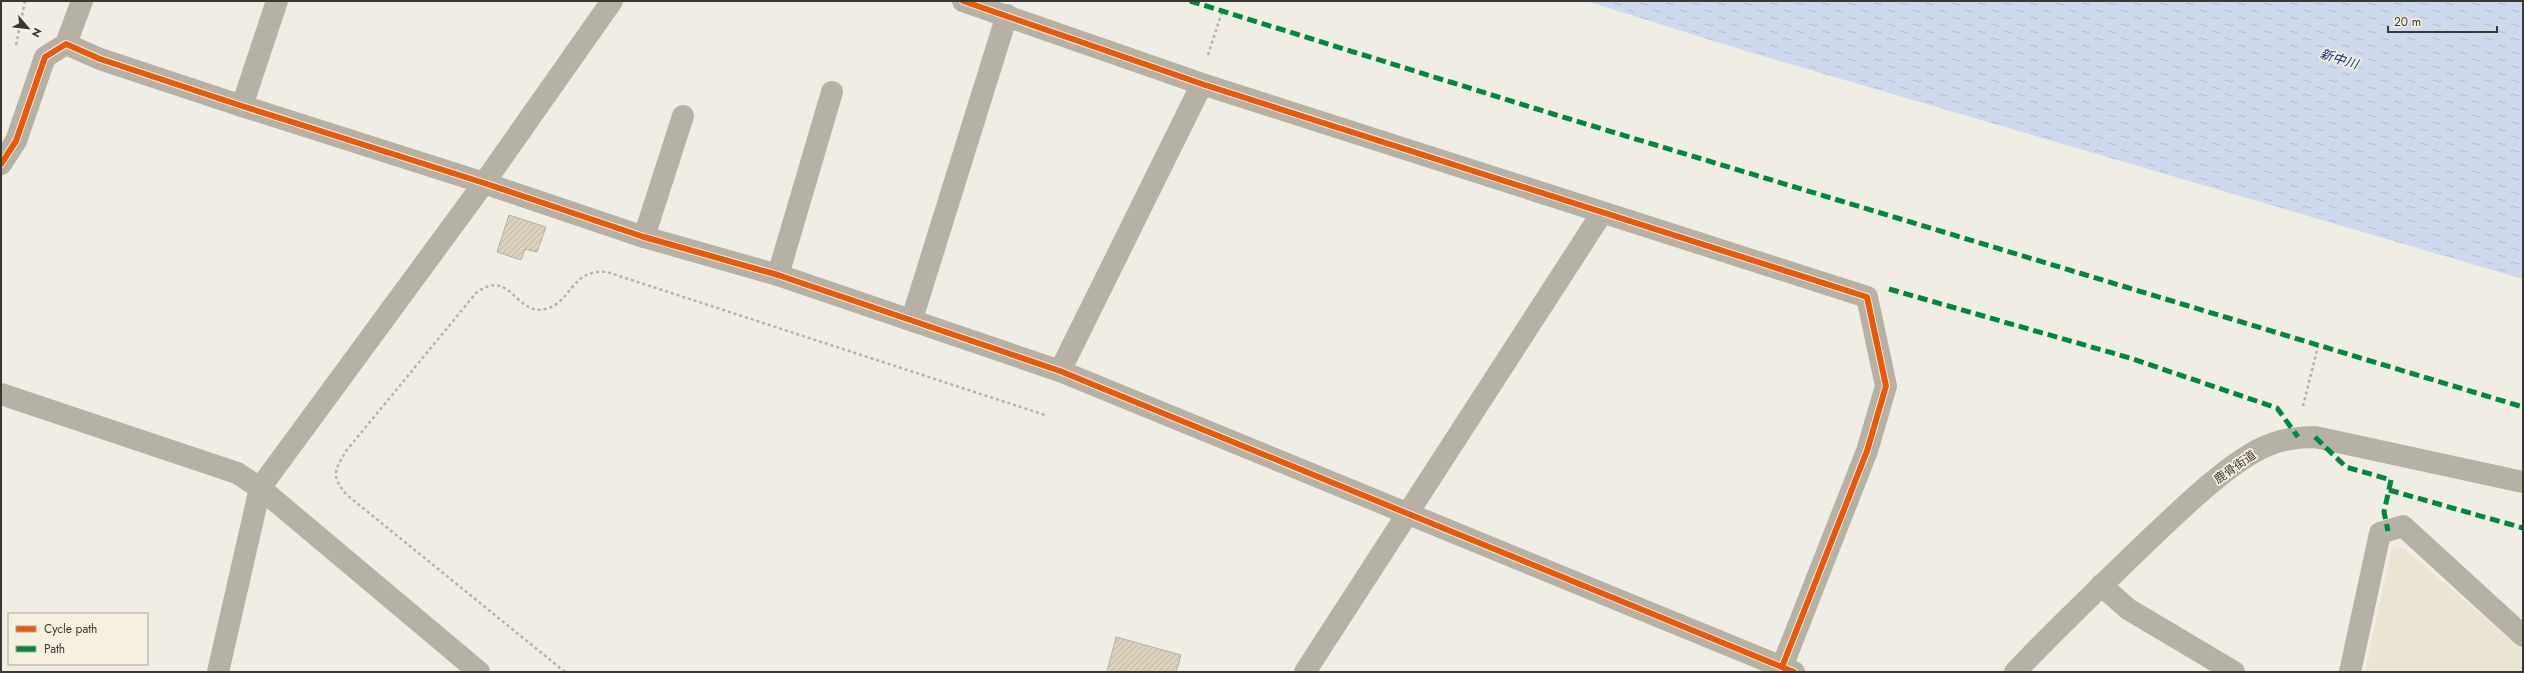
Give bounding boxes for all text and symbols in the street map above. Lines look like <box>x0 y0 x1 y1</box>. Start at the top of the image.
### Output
north arrow <box>8 8 48 48</box>
scale bar <box>2388 8 2497 34</box>
text: 20 m <box>2394 13 2421 31</box>
text: N <box>28 25 46 40</box>
water label: 新中川 <box>2318 44 2362 74</box>
street label: 鹿骨街道 <box>2210 446 2260 488</box>
legend <box>8 613 148 665</box>
text: Cycle path <box>44 620 97 638</box>
text: Path <box>44 640 65 658</box>

